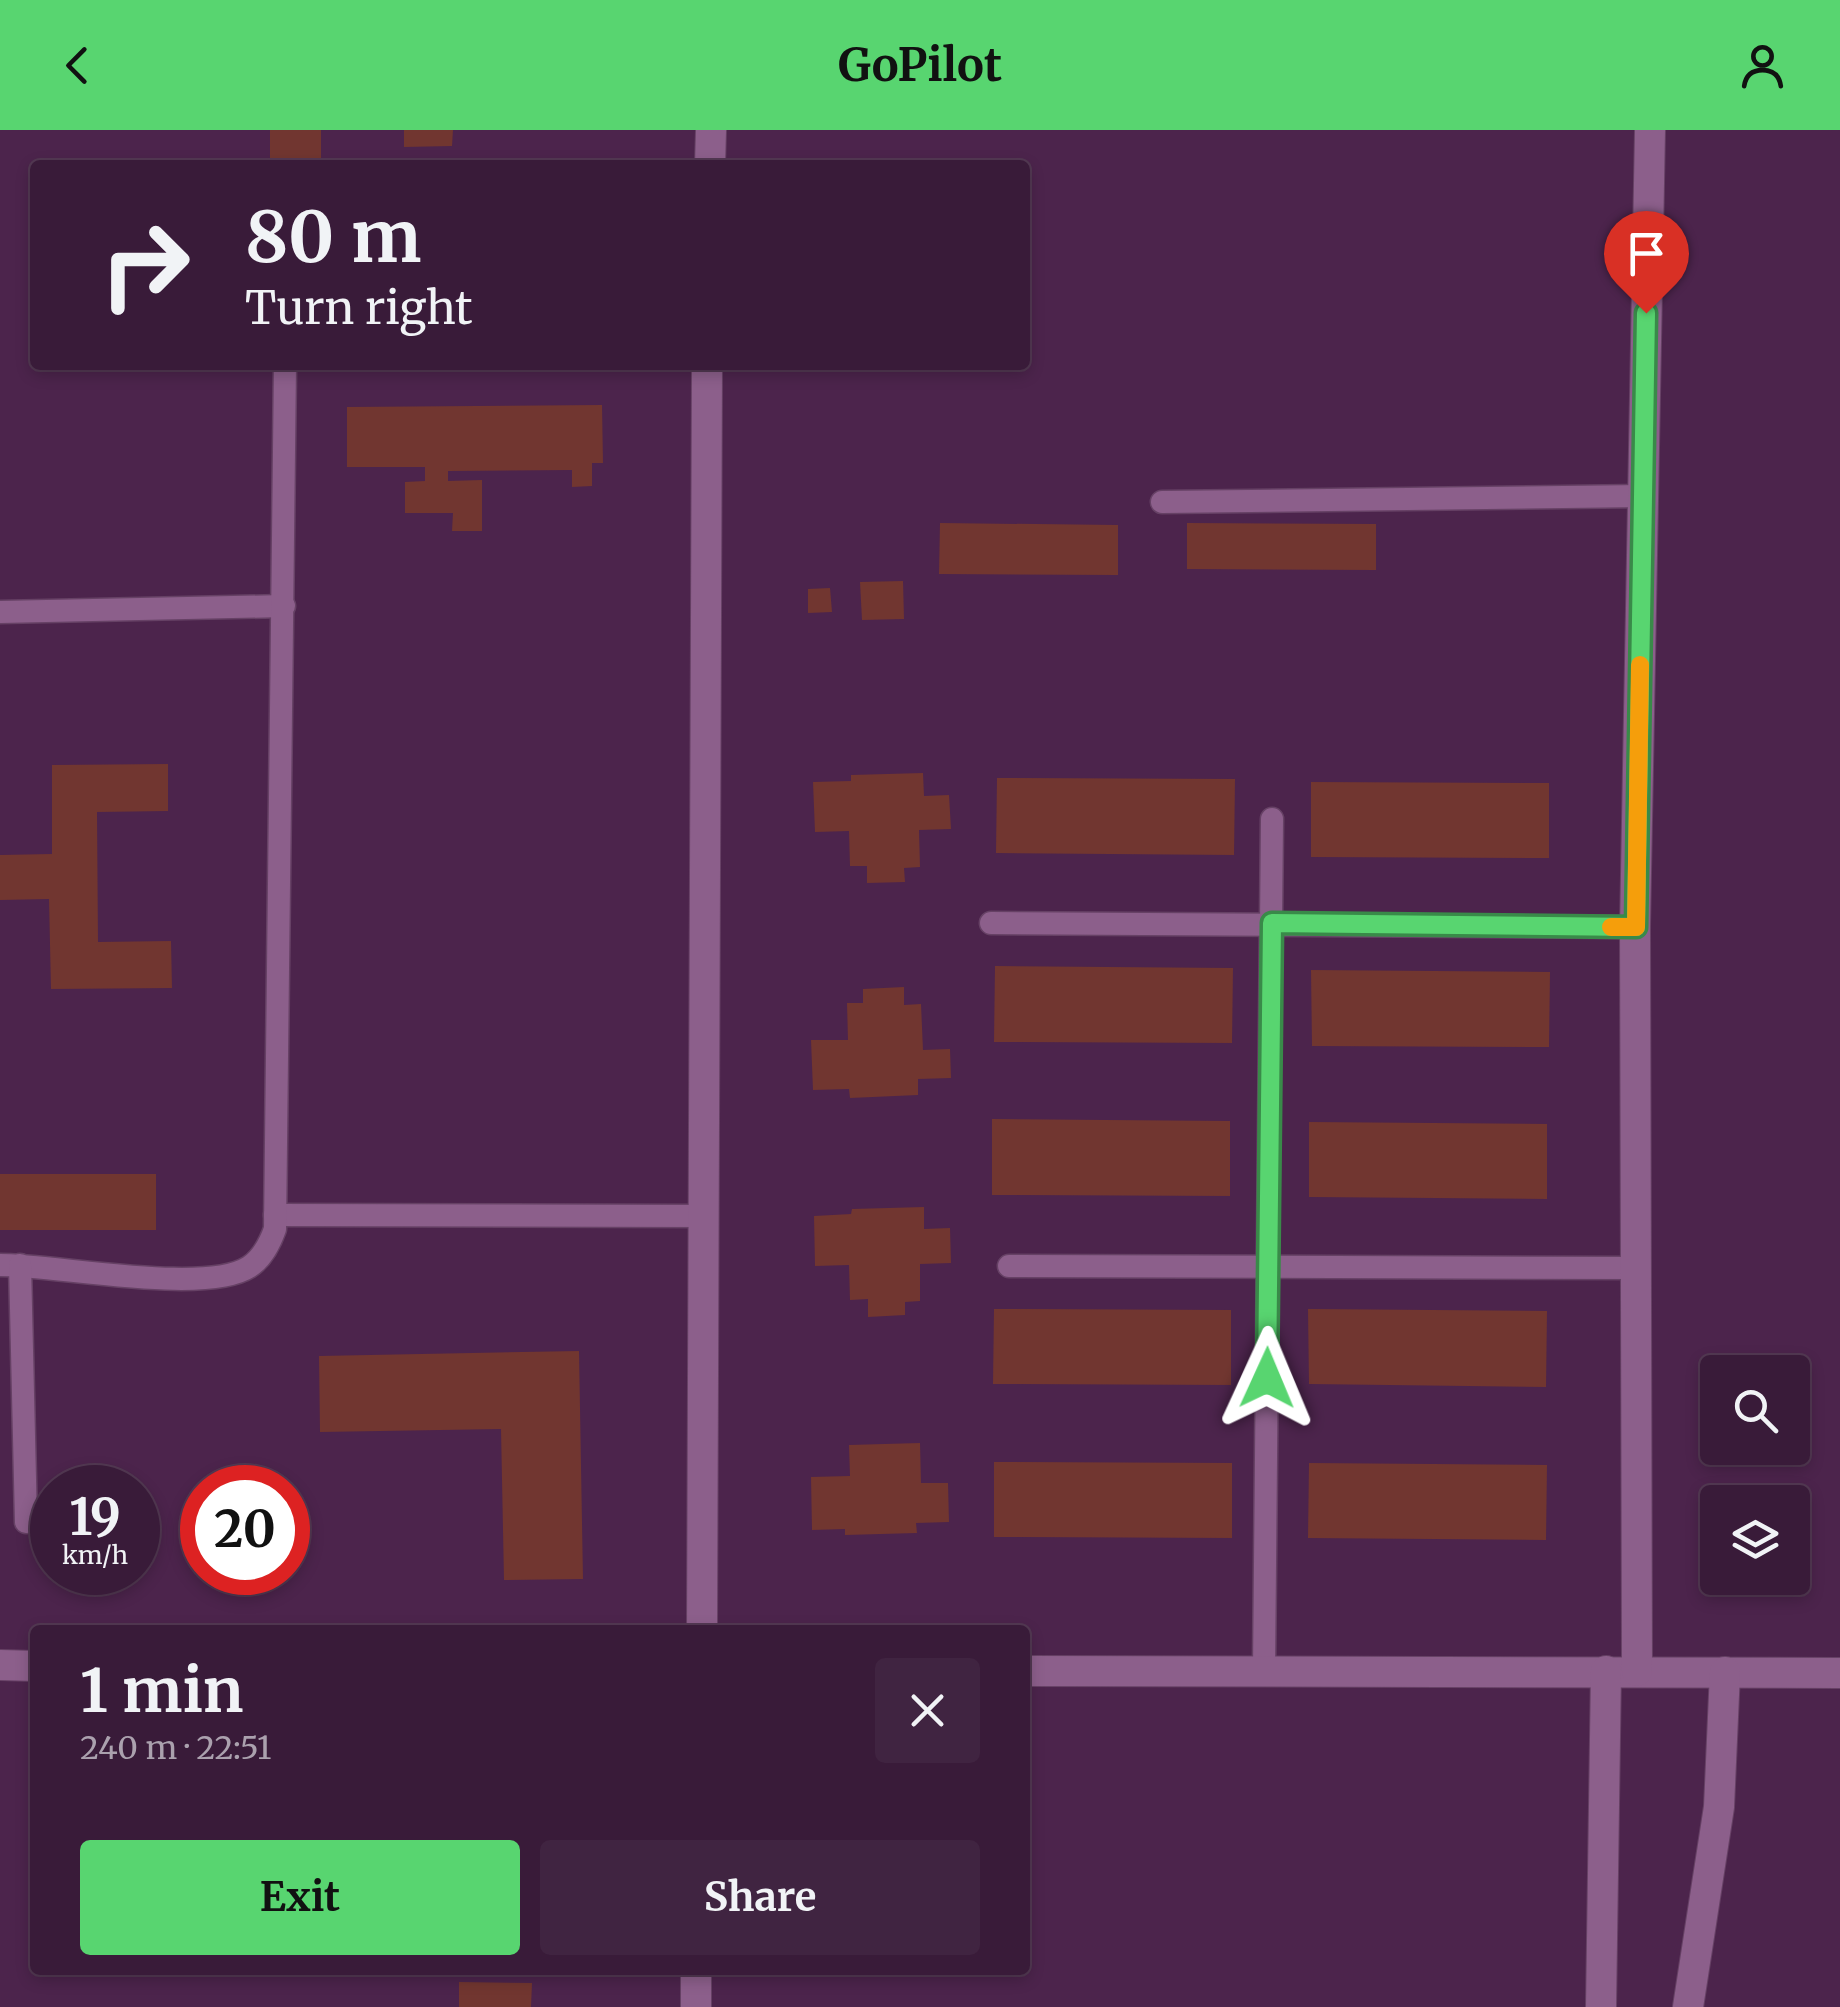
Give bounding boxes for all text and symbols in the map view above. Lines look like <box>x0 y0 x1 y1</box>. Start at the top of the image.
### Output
text: GoPilot <box>838 37 1002 93</box>
icon: back <box>50 38 105 93</box>
icon: person <box>1735 38 1790 93</box>
text: 80 m <box>245 193 421 281</box>
icon: right <box>80 200 210 330</box>
pin <box>1604 211 1689 314</box>
icon: arrive <box>1619 226 1674 281</box>
text: Turn right <box>245 280 473 336</box>
position arrow <box>1215 1326 1319 1430</box>
map controls <box>1700 1355 1810 1595</box>
button: search <box>1700 1355 1810 1465</box>
speed limit sign: 20 <box>180 1465 310 1595</box>
button: layers <box>1700 1485 1810 1595</box>
text: 19 <box>69 1486 121 1549</box>
text: km/h <box>62 1539 128 1571</box>
text: 1 min <box>80 1653 243 1728</box>
button: close <box>875 1658 980 1763</box>
text: 240 m · 22:51 <box>80 1728 271 1768</box>
button: Exit <box>80 1840 520 1955</box>
button: Share <box>540 1840 980 1955</box>

